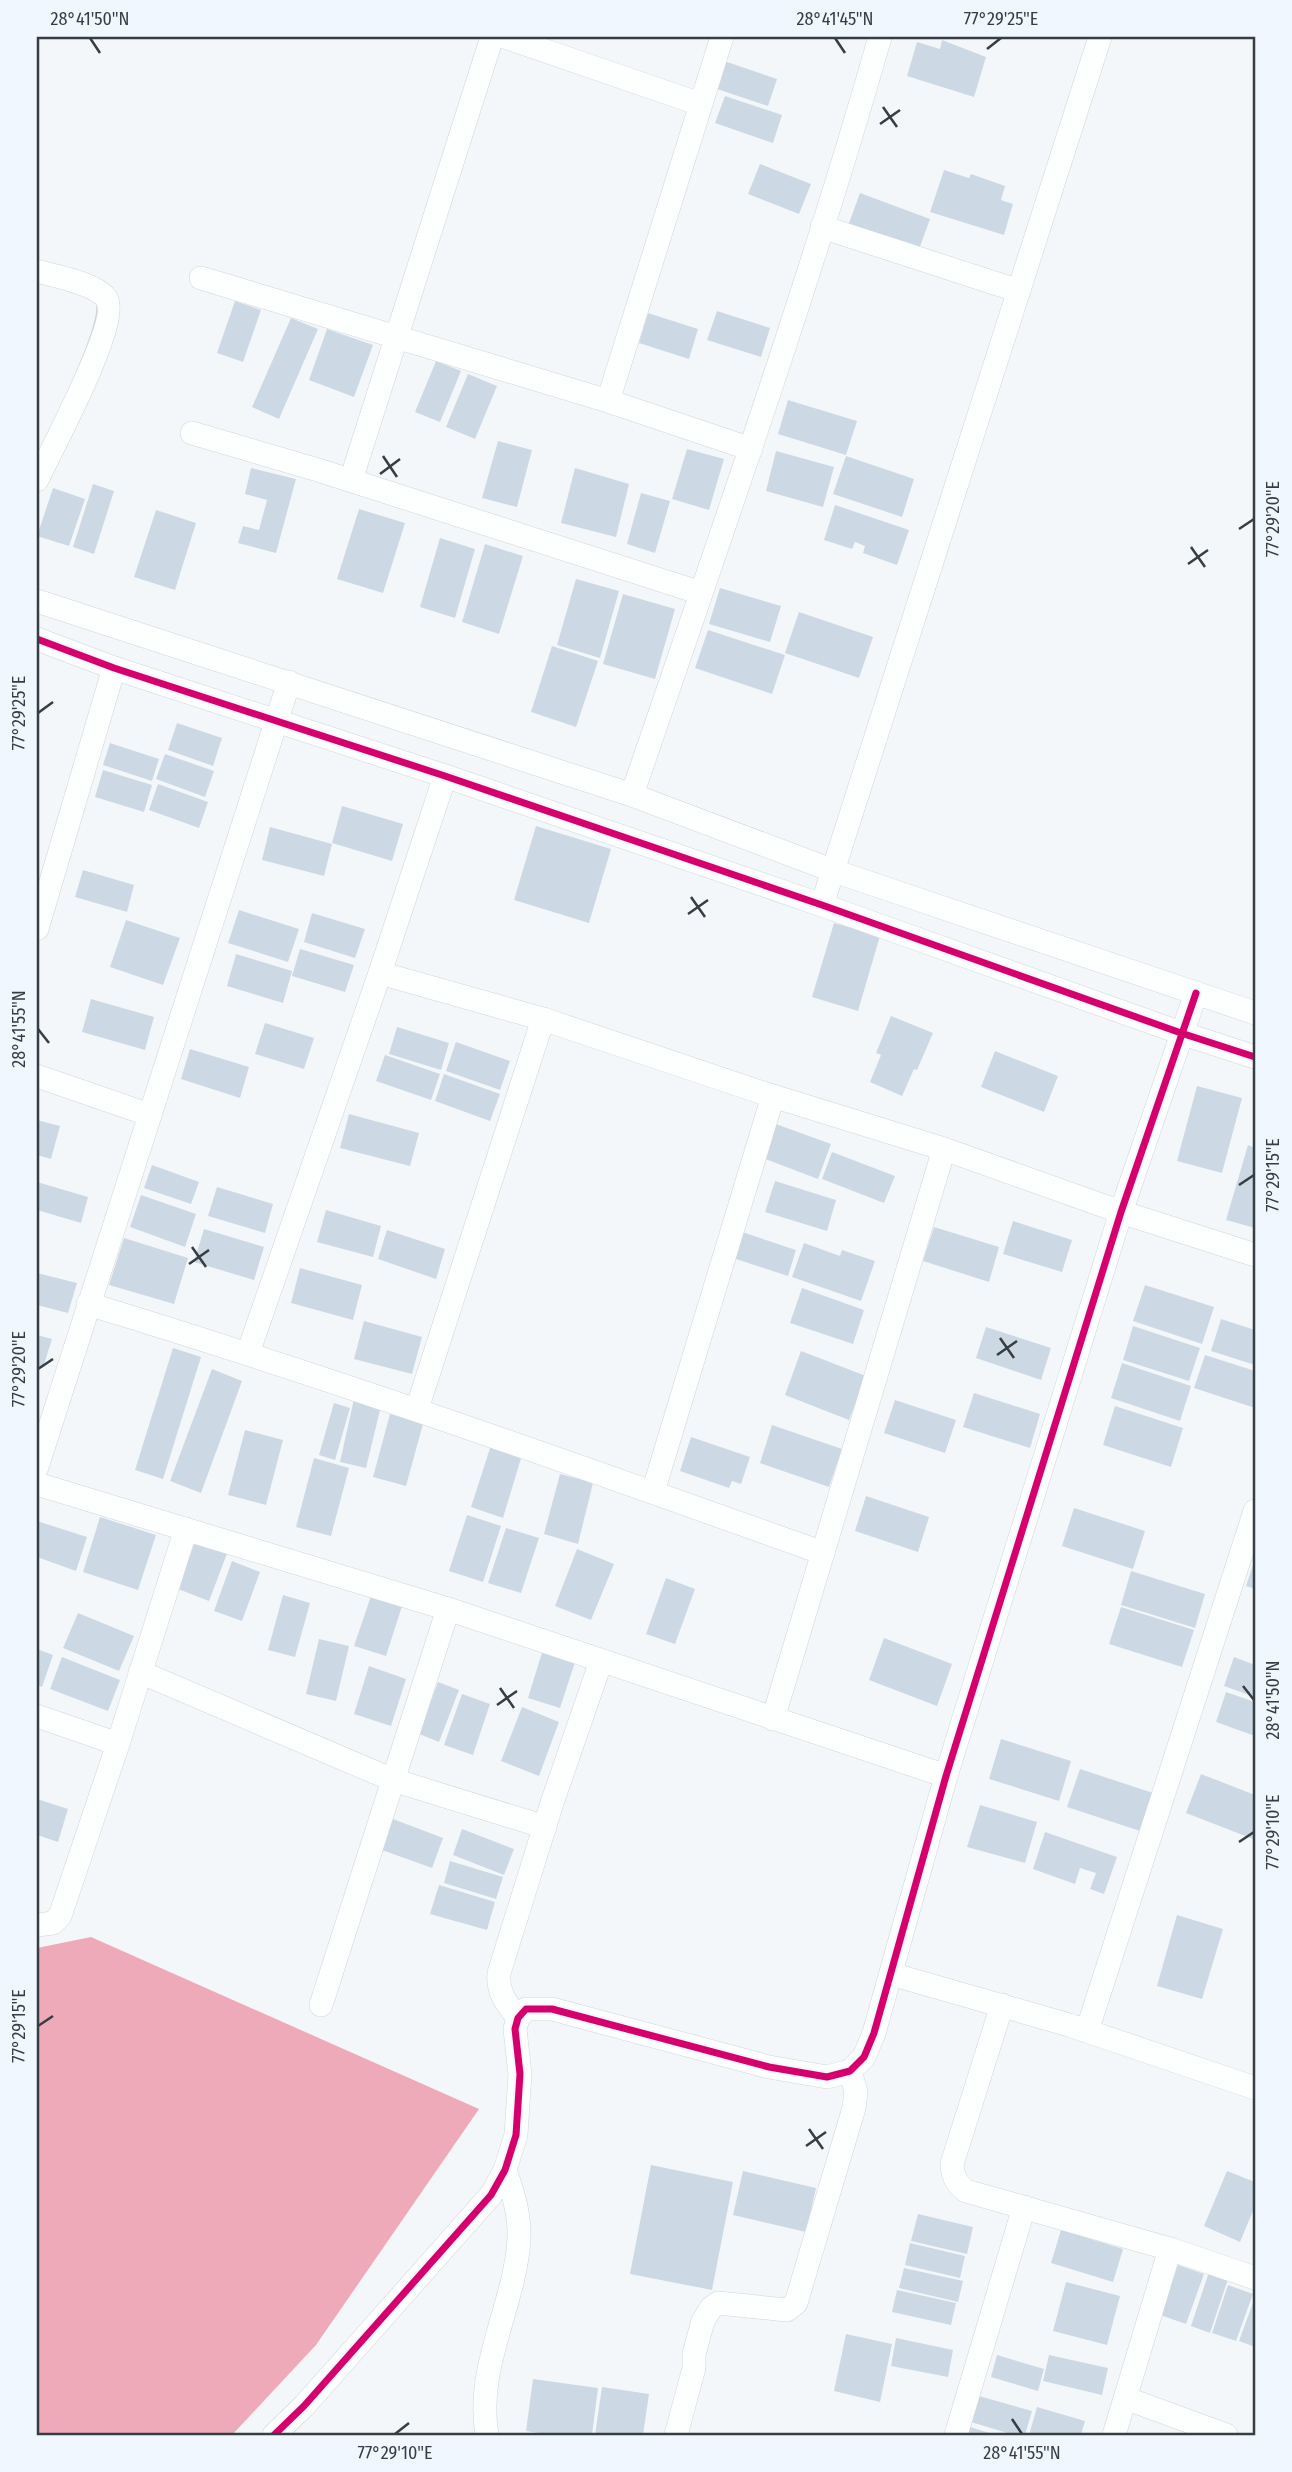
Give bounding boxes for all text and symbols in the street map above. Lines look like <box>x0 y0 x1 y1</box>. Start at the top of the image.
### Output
text: 28°41'50"N <box>51 8 129 30</box>
text: 28°41'45"N <box>796 8 874 30</box>
text: 77°29'25"E <box>964 8 1038 30</box>
text: 77°29'20"E <box>1262 481 1284 557</box>
text: 77°29'25"E <box>8 676 30 750</box>
text: 28°41'55"N <box>8 990 30 1068</box>
text: 77°29'15"E <box>1262 1138 1284 1212</box>
text: 77°29'20"E <box>8 1331 30 1407</box>
text: 28°41'50"N <box>1262 1661 1284 1739</box>
text: 77°29'10"E <box>1262 1795 1284 1869</box>
text: 77°29'15"E <box>8 1989 30 2063</box>
text: 77°29'10"E <box>358 2442 432 2464</box>
text: 28°41'55"N <box>983 2442 1061 2464</box>

